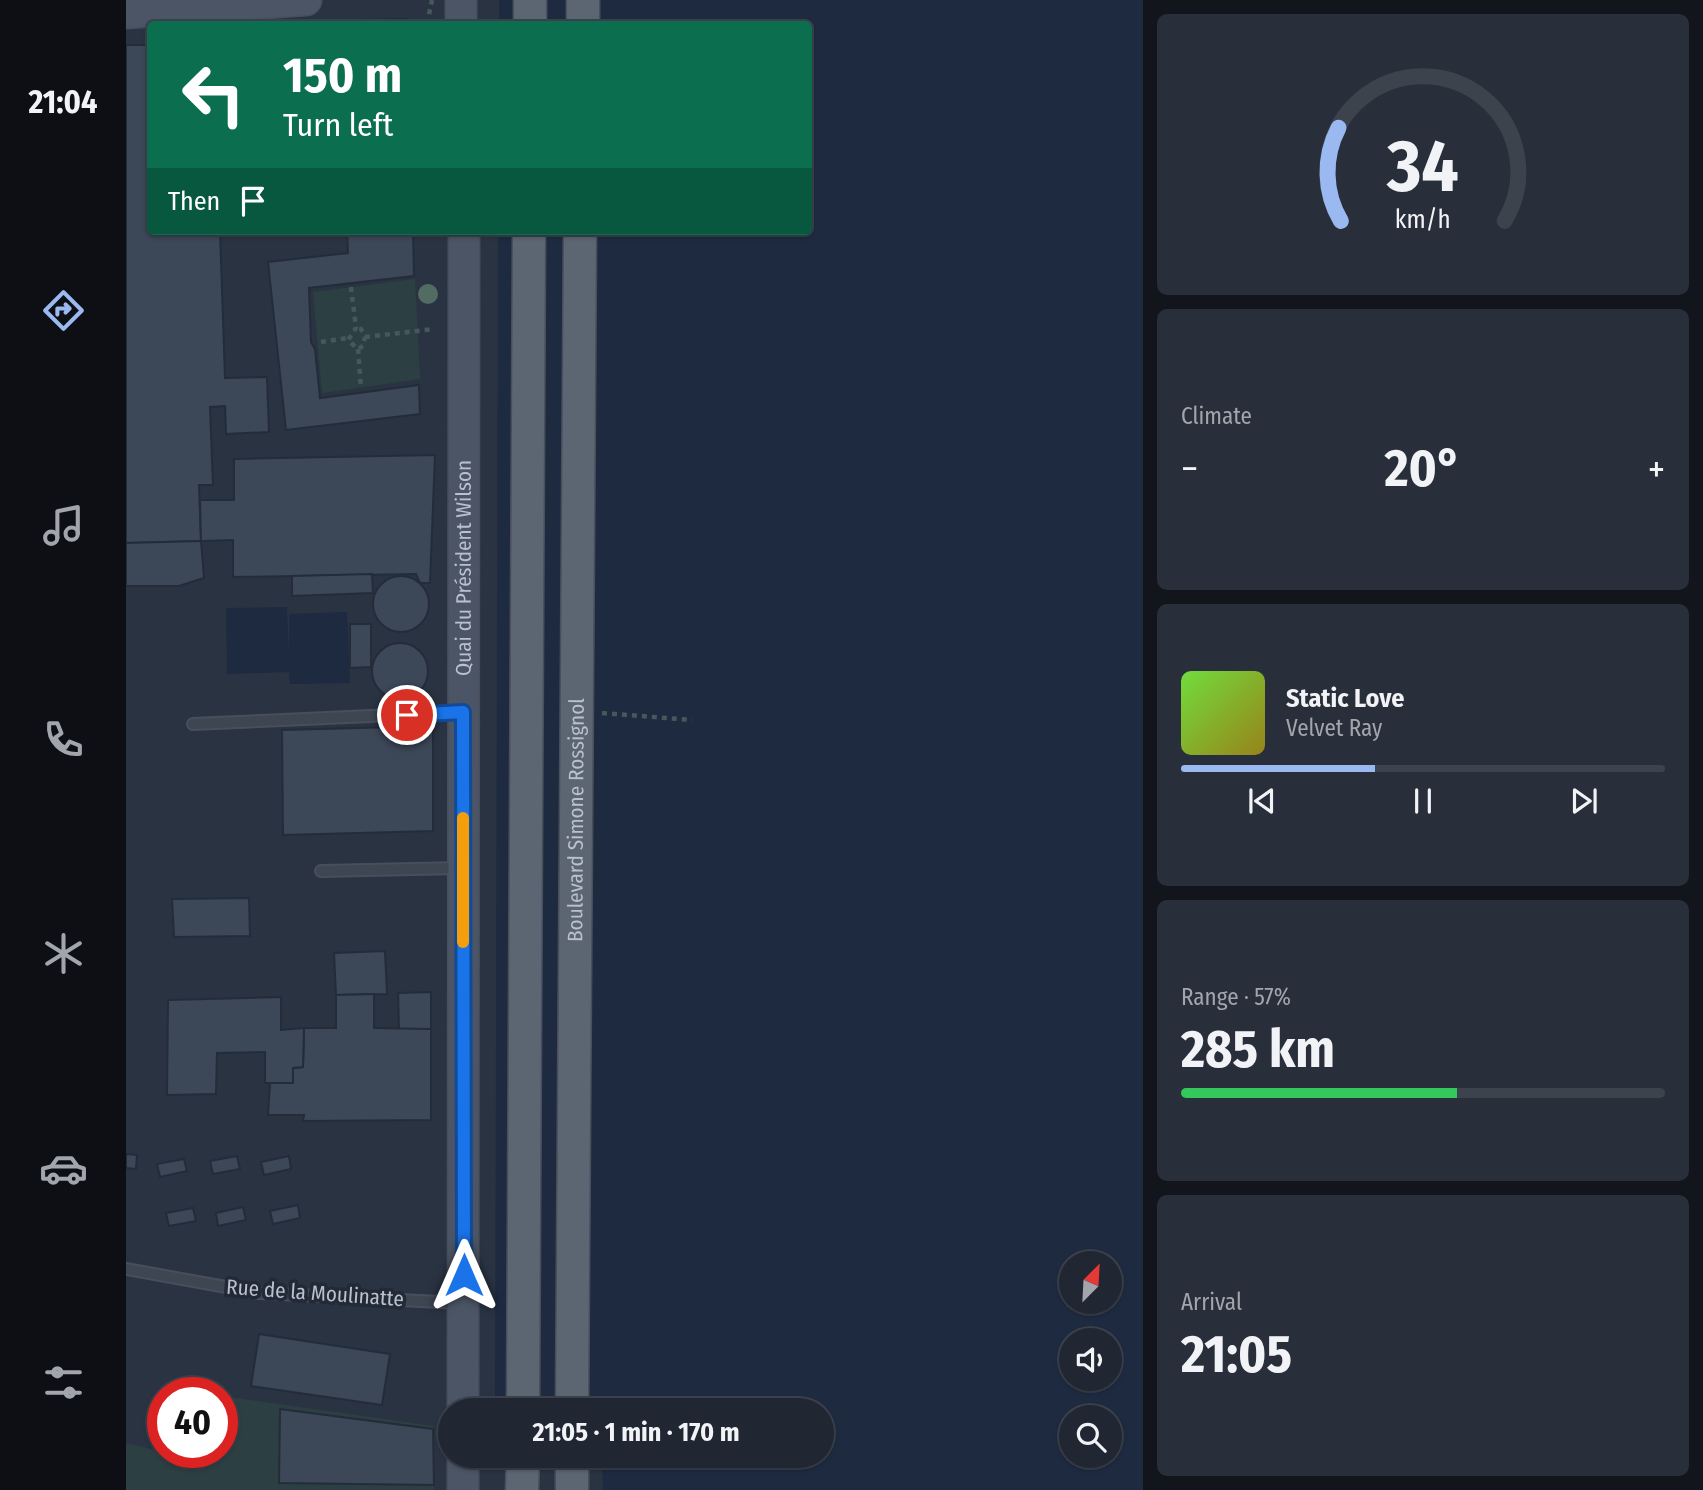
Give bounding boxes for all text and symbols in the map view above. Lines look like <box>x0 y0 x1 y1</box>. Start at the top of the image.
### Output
text: 150 m <box>283 46 402 105</box>
icon: left <box>168 49 259 140</box>
text: 21:04 <box>28 83 98 121</box>
text: Turn left <box>283 106 393 144</box>
text: 34 <box>1386 123 1459 210</box>
icon: arrive <box>234 182 272 220</box>
text: Then <box>168 186 220 217</box>
text: km/h <box>1395 204 1451 234</box>
icon: directions <box>39 286 88 335</box>
text: Climate <box>1181 402 1252 430</box>
text: 20° <box>1385 437 1461 500</box>
text: − <box>1181 446 1198 492</box>
text: + <box>1648 446 1665 492</box>
street label: Quai du Président Wilson <box>451 460 477 676</box>
icon: music <box>39 501 88 550</box>
text: Static Love <box>1286 683 1404 714</box>
pin <box>377 685 437 745</box>
icon: arrive <box>388 696 426 734</box>
street label: Boulevard Simone Rossignol <box>562 698 590 942</box>
text: Velvet Ray <box>1286 714 1382 742</box>
icon: phone <box>39 715 88 764</box>
icon: previous <box>1243 782 1281 820</box>
icon: pause <box>1404 782 1442 820</box>
icon: next <box>1565 782 1603 820</box>
icon: climate <box>39 929 88 978</box>
text: Range · 57% <box>1181 983 1291 1011</box>
text: 285 km <box>1181 1018 1335 1081</box>
icon: car <box>39 1144 88 1193</box>
position arrow <box>427 1238 501 1312</box>
north arrow <box>1059 1251 1122 1314</box>
map controls <box>1059 1251 1122 1468</box>
street label: Rue de la Moulinatte <box>225 1274 405 1312</box>
text: Arrival <box>1181 1288 1242 1316</box>
text: 21:05 <box>1181 1323 1292 1386</box>
button: sound <box>1059 1328 1122 1391</box>
icon: filters <box>39 1358 88 1407</box>
speed limit sign: 40 <box>147 1377 238 1468</box>
button: search <box>1059 1405 1122 1468</box>
text: 21:05 · 1 min · 170 m <box>533 1417 739 1448</box>

